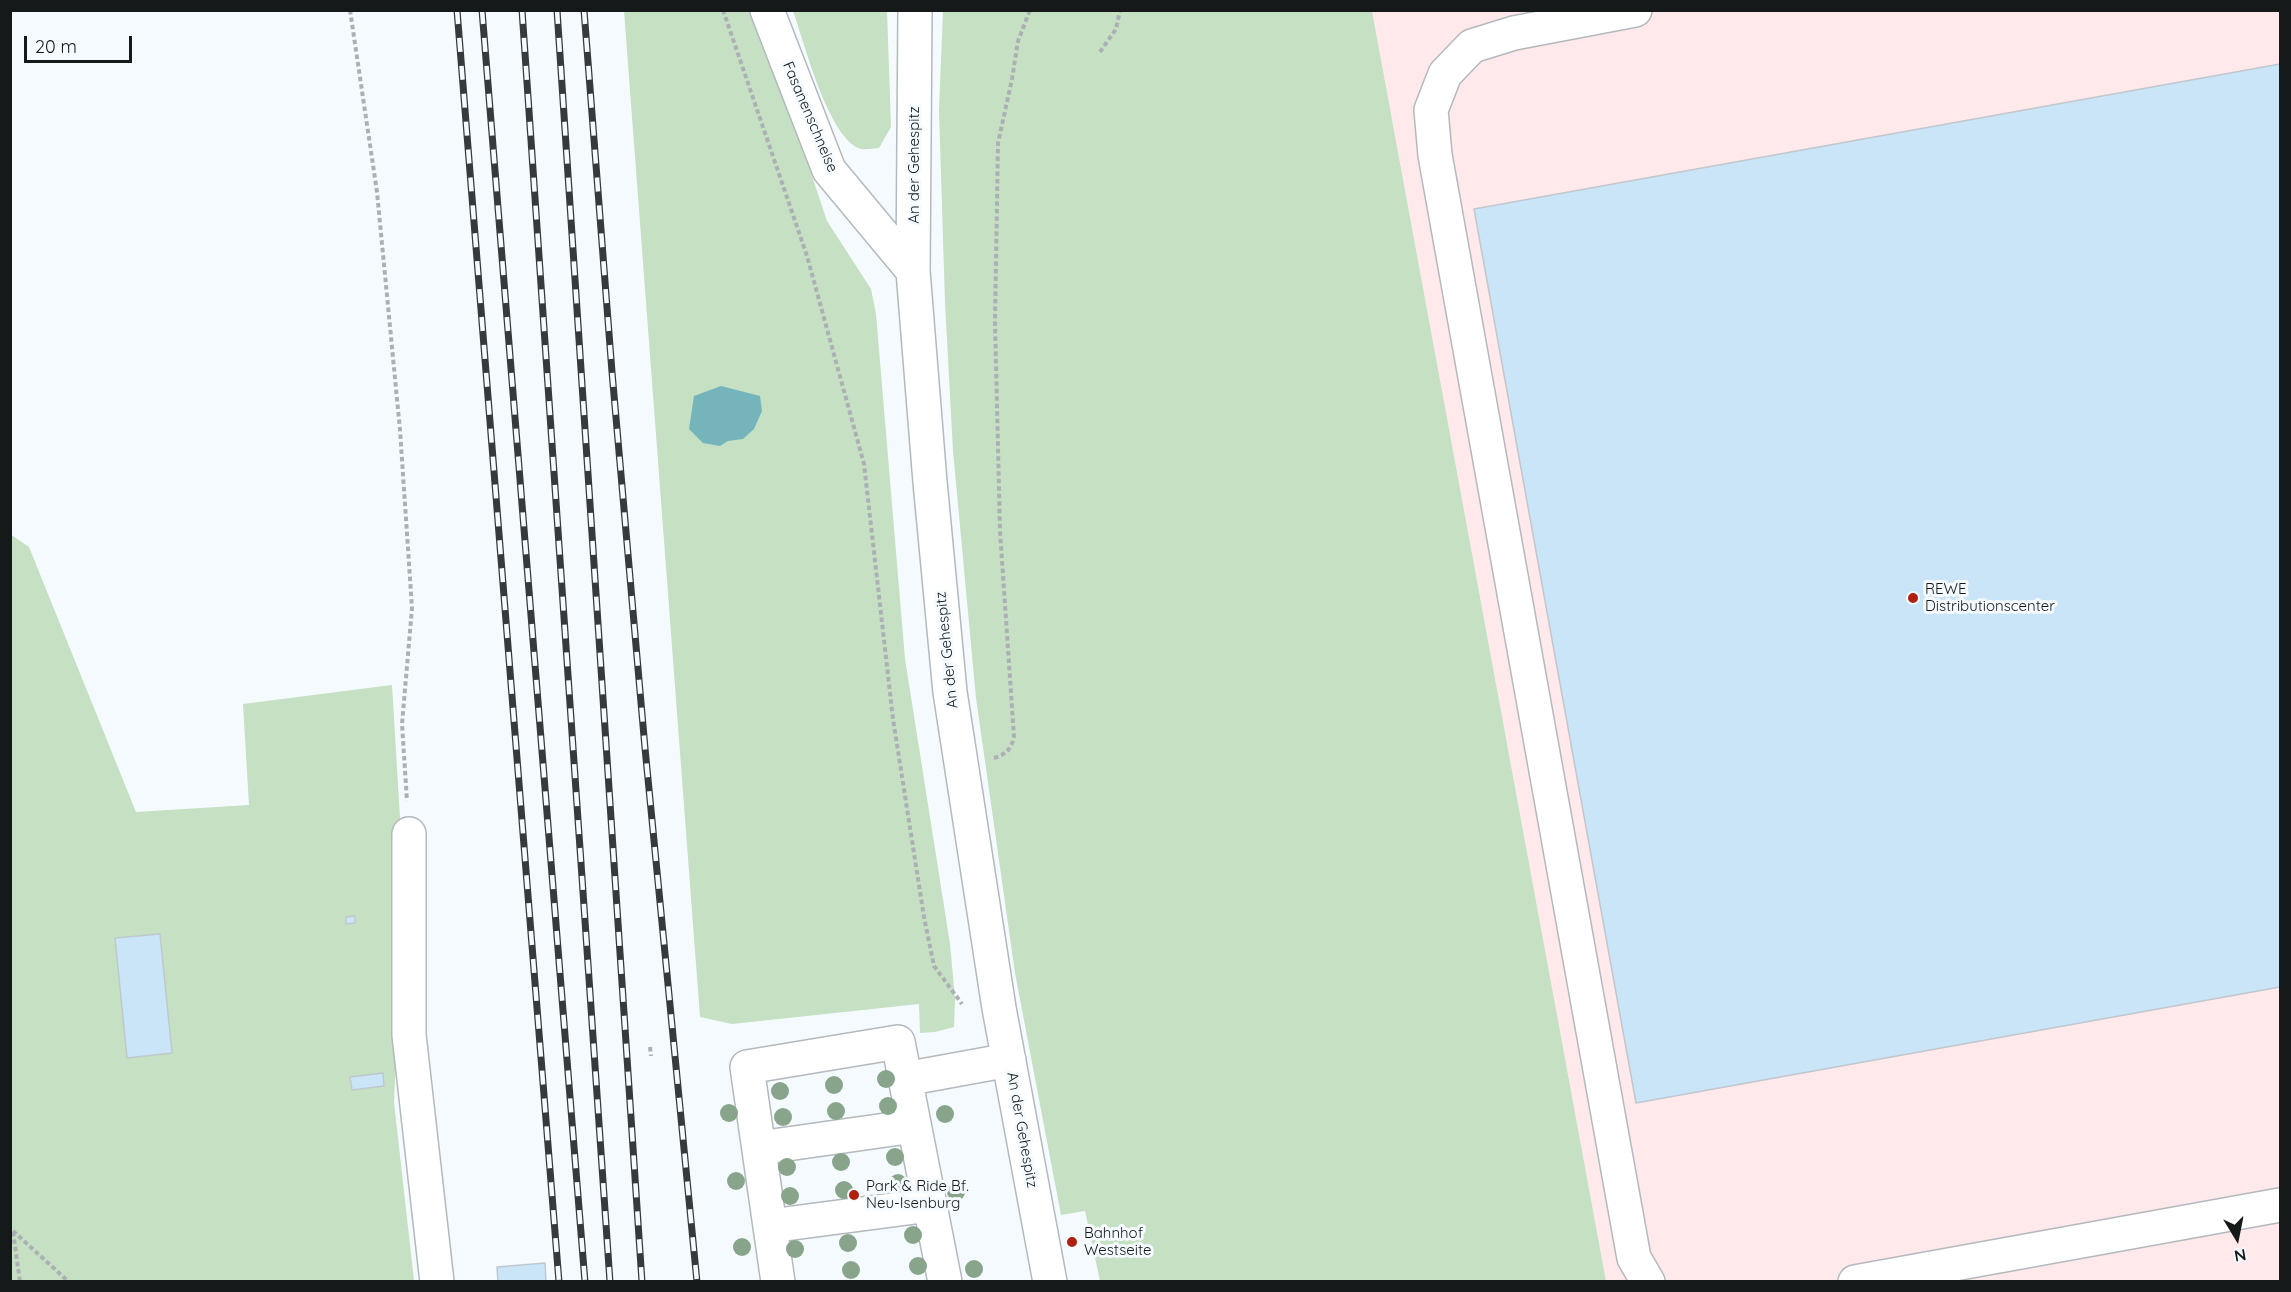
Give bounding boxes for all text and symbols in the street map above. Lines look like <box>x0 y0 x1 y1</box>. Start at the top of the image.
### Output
scale bar <box>27 24 135 62</box>
text: 20 m <box>35 35 77 58</box>
street label: Fasanenschneise <box>779 59 841 175</box>
street label: An der Gehespitz <box>905 106 923 224</box>
place label: REWE Distributionscenter <box>1925 580 2055 615</box>
street label: An der Gehespitz <box>932 591 962 709</box>
marker: REWE Distributionscenter <box>1906 591 1920 605</box>
street label: An der Gehespitz <box>1003 1071 1041 1189</box>
place label: Park & Ride Bf. Neu-Isenburg <box>866 1177 969 1212</box>
marker: Park & Ride Bf. Neu-Isenburg <box>847 1188 861 1202</box>
north arrow <box>2207 1208 2267 1268</box>
place label: Bahnhof Westseite <box>1084 1224 1151 1259</box>
marker: Bahnhof Westseite <box>1065 1235 1079 1249</box>
text: N <box>2233 1245 2248 1267</box>

